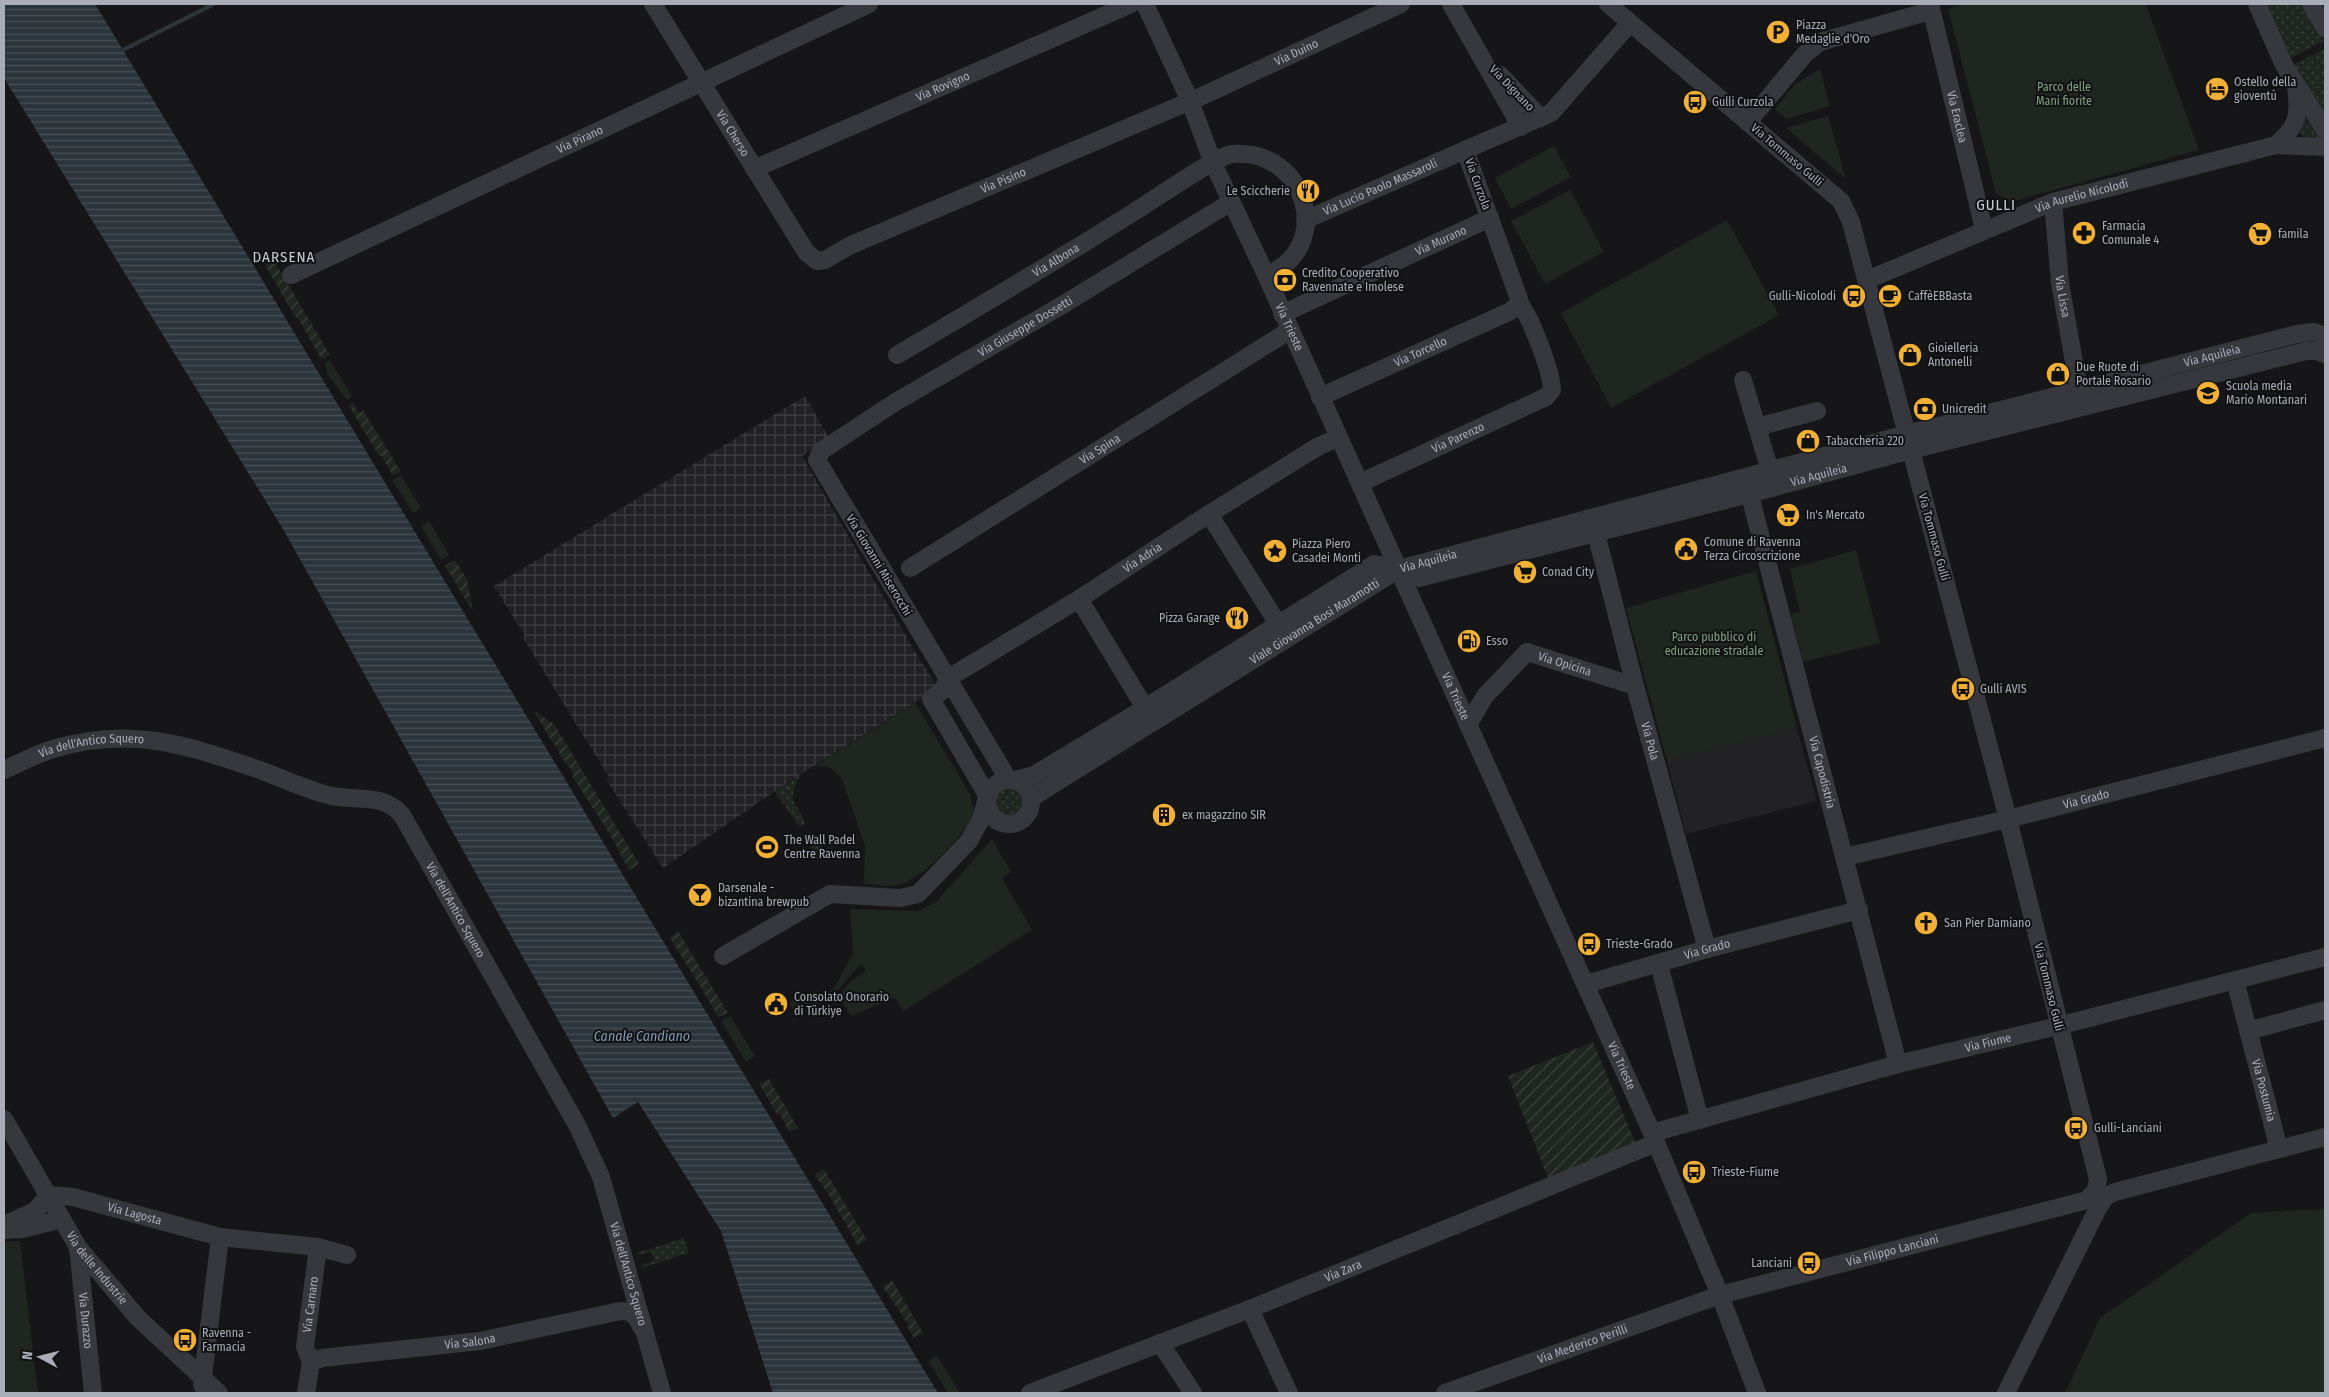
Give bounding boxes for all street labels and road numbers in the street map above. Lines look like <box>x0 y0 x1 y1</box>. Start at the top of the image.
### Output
street label: Via Duino <box>1272 36 1321 69</box>
street label: Via Dignano <box>1487 62 1537 114</box>
street label: Via Rovigno <box>914 69 972 104</box>
street label: Via Eraclea <box>1944 89 1970 144</box>
street label: Via Cherso <box>713 108 752 159</box>
street label: Via Tommaso Gulli <box>1748 121 1826 189</box>
street label: Via Pirano <box>554 123 605 156</box>
street label: Via Lucio Paolo Massaroli <box>1321 156 1439 218</box>
street label: Via Curzola <box>1462 156 1494 212</box>
street label: Via Pisino <box>978 165 1028 196</box>
street label: Via Aurelio Nicolodi <box>2033 176 2130 216</box>
street label: Via Murano <box>1413 223 1469 259</box>
street label: Via Albona <box>1030 241 1082 280</box>
street label: Via Lissa <box>2052 275 2073 319</box>
street label: Via Giuseppe Dossetti <box>976 293 1075 359</box>
street label: Via Trieste <box>1273 301 1306 353</box>
street label: Via Torcello <box>1392 334 1449 370</box>
street label: Via Aquileia <box>2182 342 2242 370</box>
street label: Via Parenzo <box>1429 419 1487 456</box>
street label: Via Spina <box>1077 431 1123 467</box>
street label: Via Aquileia <box>1789 461 1849 489</box>
street label: Via Tommaso Gulli <box>1916 492 1952 582</box>
street label: Via Giovanni Miserocchi <box>843 512 915 618</box>
street label: Via Adria <box>1120 540 1165 575</box>
street label: Via Aquileia <box>1399 547 1458 575</box>
street label: Viale Giovanna Bosi Maramotti <box>1247 576 1382 667</box>
street label: Via Opicina <box>1536 649 1593 679</box>
street label: Via Trieste <box>1439 670 1472 723</box>
street label: Via Pola <box>1638 720 1662 762</box>
street label: Via dell'Antico Squero <box>36 731 145 760</box>
street label: Via Capodistria <box>1806 735 1838 810</box>
street label: Via Grado <box>2062 786 2111 812</box>
street label: Via dell'Antico Squero <box>423 860 488 960</box>
street label: Via Grado <box>1682 936 1732 962</box>
street label: Via Tommaso Gulli <box>2031 942 2067 1032</box>
street label: Via Fiume <box>1963 1030 2013 1055</box>
street label: Via Trieste <box>1605 1040 1639 1092</box>
street label: Via Postumia <box>2249 1058 2279 1123</box>
street label: Via Lagosta <box>106 1200 163 1228</box>
street label: Via dell'Antico Squero <box>607 1221 650 1327</box>
street label: Via delle Industrie <box>64 1229 131 1307</box>
street label: Via Filippo Lanciani <box>1845 1232 1940 1269</box>
street label: Via Zara <box>1322 1257 1364 1285</box>
street label: Via Carnaro <box>300 1276 321 1333</box>
street label: Via Durazzo <box>76 1292 95 1349</box>
street label: Via Mederico Perilli <box>1536 1322 1629 1366</box>
street label: Via Salona <box>444 1331 497 1352</box>

